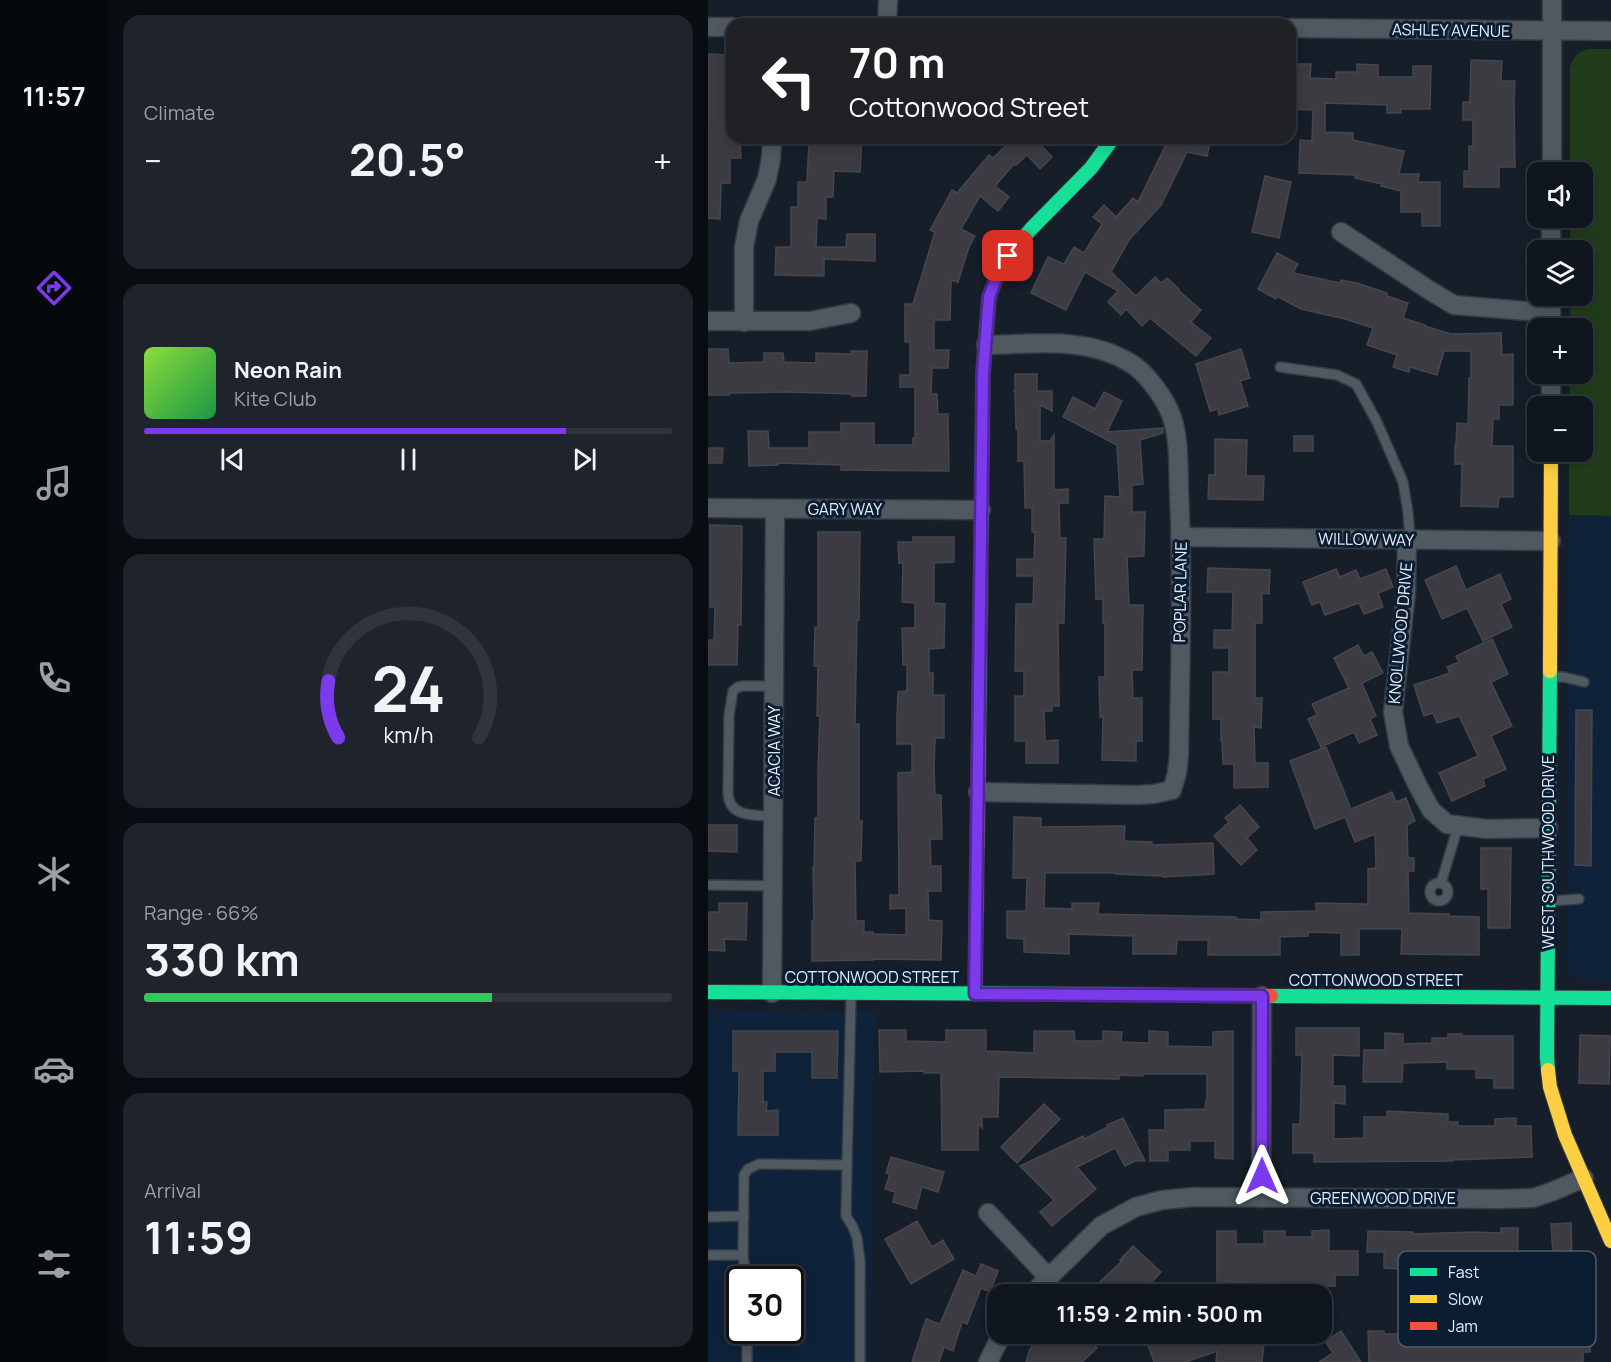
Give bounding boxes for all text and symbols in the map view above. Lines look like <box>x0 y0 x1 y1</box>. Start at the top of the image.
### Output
street label: ASHLEY AVENUE <box>1392 18 1510 42</box>
text: 70 m <box>849 33 945 91</box>
icon: left <box>750 42 828 120</box>
text: 11:57 <box>22 77 86 114</box>
text: Cottonwood Street <box>849 88 1089 125</box>
text: Climate <box>144 99 215 126</box>
text: 20.5° <box>349 128 466 190</box>
text: − <box>144 138 162 183</box>
text: + <box>653 138 672 183</box>
map controls <box>1527 162 1593 462</box>
button: sound <box>1527 162 1593 228</box>
pin <box>982 230 1033 281</box>
icon: arrive <box>991 239 1024 272</box>
button: layers <box>1527 240 1593 306</box>
icon: directions <box>33 267 75 309</box>
button: + <box>1527 318 1593 384</box>
text: Neon Rain <box>234 355 342 385</box>
text: Kite Club <box>234 385 317 412</box>
button: − <box>1527 396 1593 462</box>
icon: previous <box>216 443 249 476</box>
icon: pause <box>392 443 425 476</box>
icon: next <box>568 443 601 476</box>
icon: music <box>33 462 75 504</box>
street label: GARY WAY <box>808 498 882 520</box>
street label: WILLOW WAY <box>1318 527 1414 551</box>
street label: POPLAR LANE <box>1168 541 1192 643</box>
street label: KNOLLWOOD DRIVE <box>1383 561 1417 705</box>
text: 24 <box>371 645 445 731</box>
icon: phone <box>33 657 75 699</box>
street label: ACACIA WAY <box>763 705 785 797</box>
text: km/h <box>383 720 433 749</box>
street label: WEST SOUTHWOOD DRIVE <box>1537 755 1559 949</box>
icon: climate <box>33 853 75 895</box>
text: Range · 66% <box>144 899 259 926</box>
text: 330 km <box>144 928 300 990</box>
street label: COTTONWOOD STREET <box>785 966 960 988</box>
street label: COTTONWOOD STREET <box>1289 969 1464 991</box>
icon: car <box>33 1048 75 1090</box>
position arrow <box>1230 1144 1294 1208</box>
text: Arrival <box>144 1177 201 1204</box>
street label: GREENWOOD DRIVE <box>1310 1187 1456 1209</box>
text: 11:59 <box>144 1206 253 1268</box>
icon: filters <box>33 1243 75 1285</box>
legend <box>1398 1251 1596 1347</box>
text: Fast <box>1448 1261 1479 1283</box>
speed limit sign: 30 <box>726 1266 804 1344</box>
text: Slow <box>1448 1288 1483 1310</box>
text: 11:59 · 2 min · 500 m <box>1057 1299 1262 1329</box>
text: Jam <box>1448 1315 1478 1337</box>

